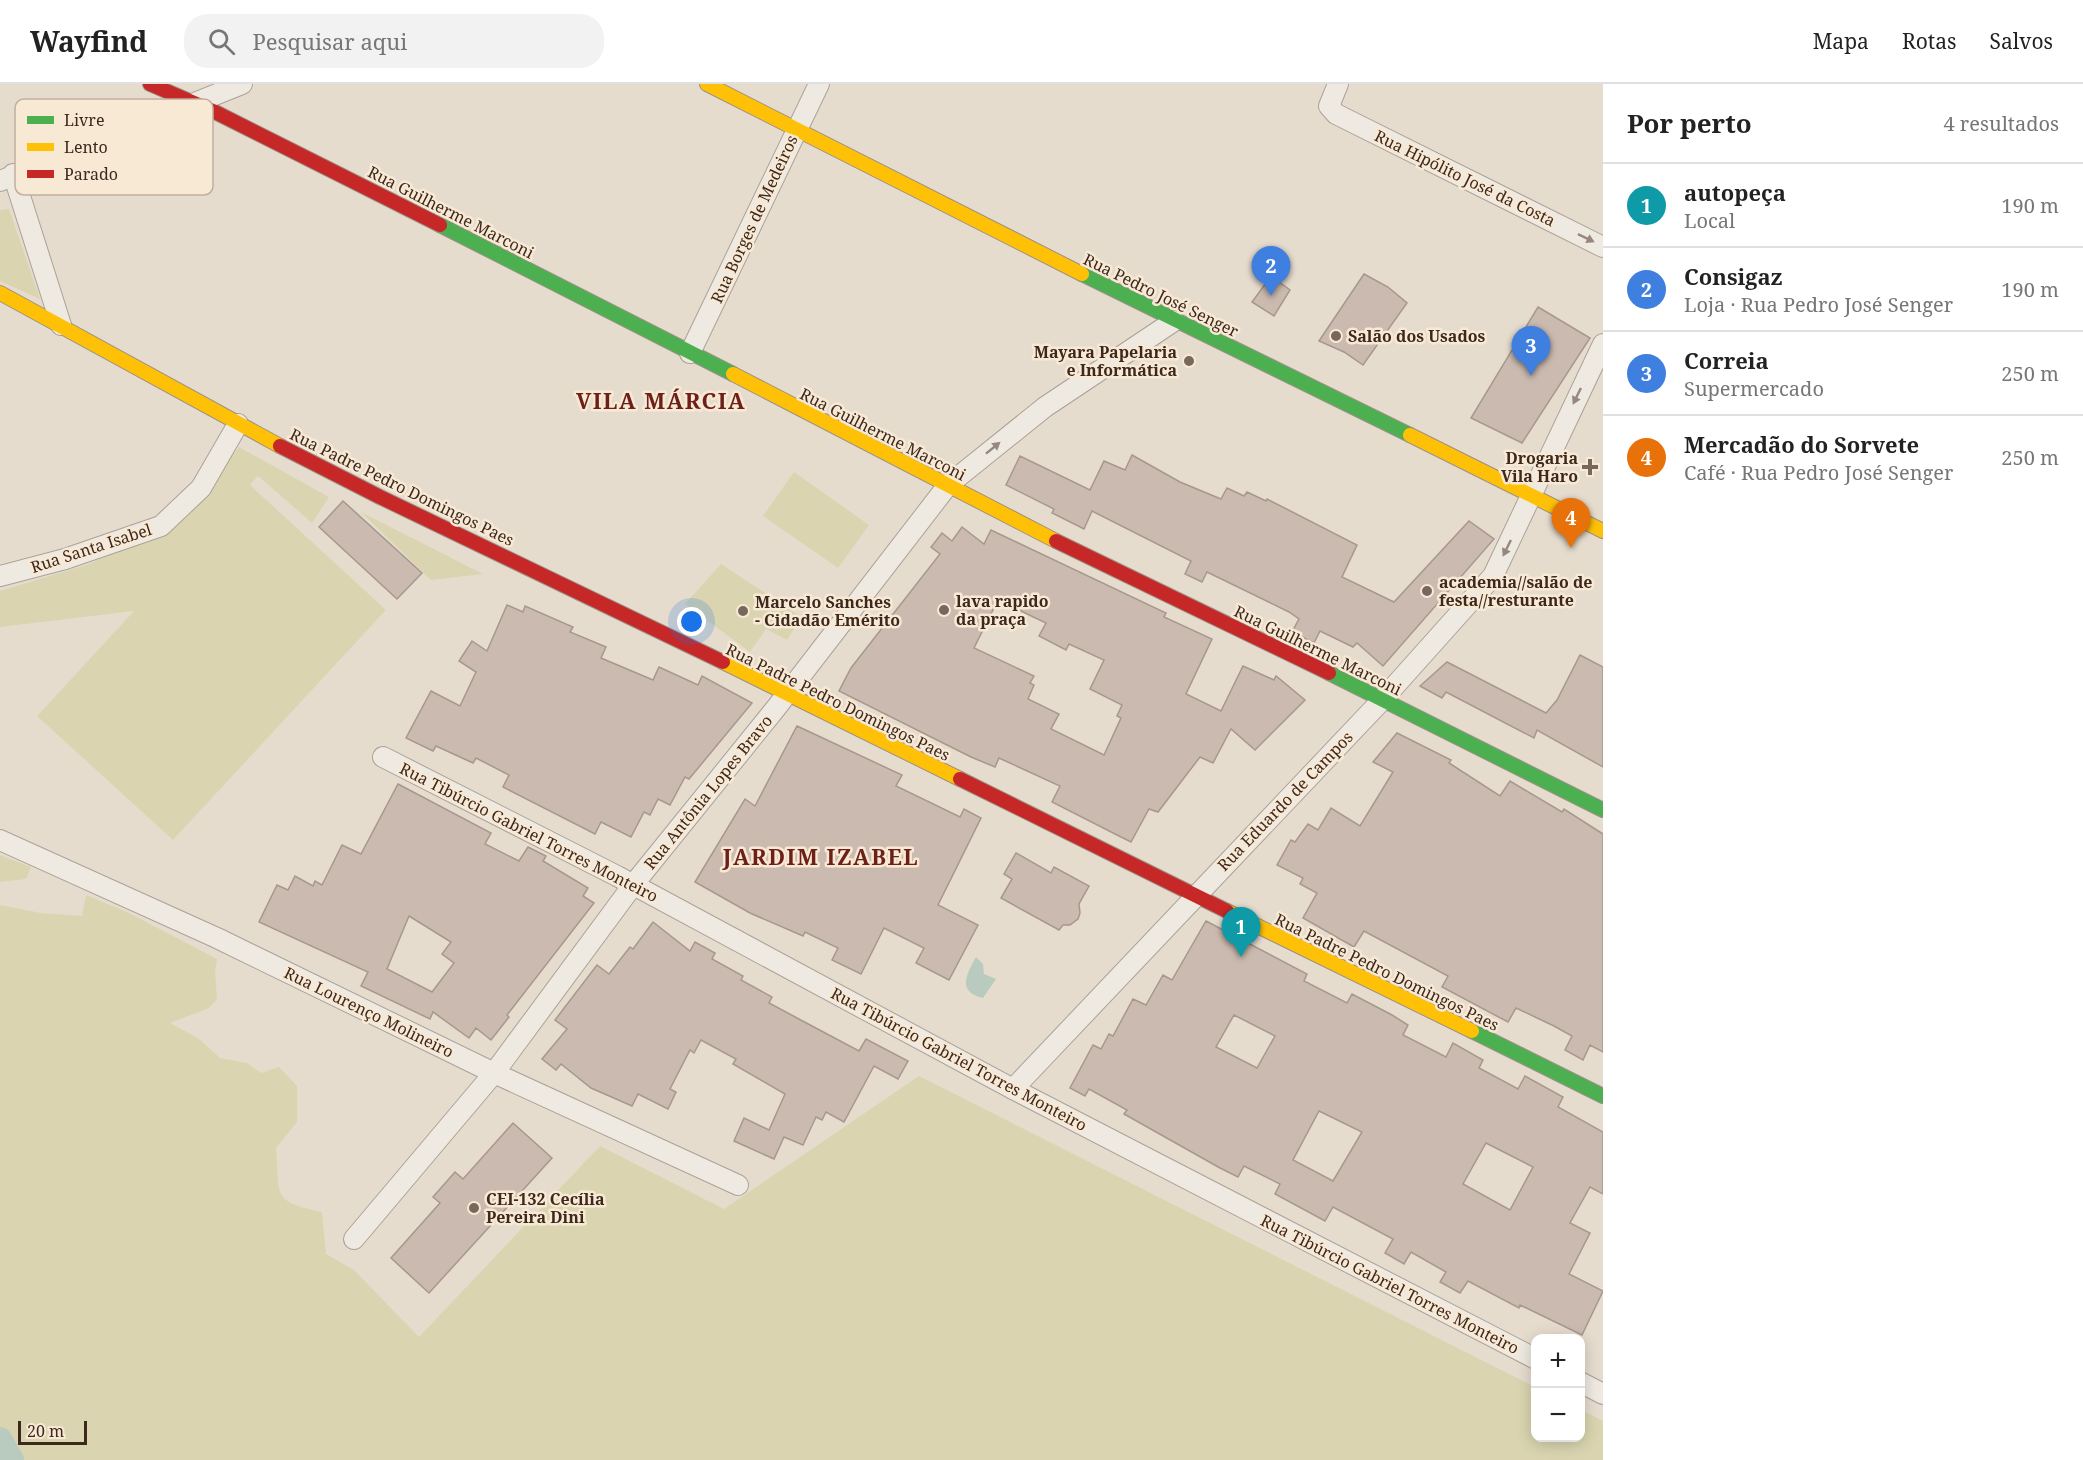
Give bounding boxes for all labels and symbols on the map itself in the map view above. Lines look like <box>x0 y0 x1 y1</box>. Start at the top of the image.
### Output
legend <box>15 99 213 195</box>
text: Livre <box>64 109 104 131</box>
street label: Rua Hipólito José da Costa <box>1371 125 1559 231</box>
street label: Rua Borges de Medeiros <box>705 131 803 307</box>
text: Lento <box>64 136 108 158</box>
street label: Rua Guilherme Marconi <box>364 161 538 263</box>
text: Parado <box>64 163 118 185</box>
one-way arrow <box>1577 234 1594 243</box>
pin: 2 <box>1252 246 1290 296</box>
street label: Rua Pedro José Senger <box>1080 248 1243 342</box>
place label: Salão dos Usados <box>1348 325 1486 347</box>
pin: 3 <box>1512 326 1550 376</box>
marker: Salão dos Usados <box>1329 329 1343 343</box>
place label: Mayara Papelaria e Informática <box>1034 341 1177 381</box>
marker: Mayara Papelaria e Informática <box>1182 354 1196 368</box>
street label: Rua Guilherme Marconi <box>796 383 970 485</box>
district label: VILA MÁRCIA <box>576 385 746 415</box>
one-way arrow <box>1573 388 1582 405</box>
street label: Rua Padre Pedro Domingos Paes <box>286 423 518 551</box>
one-way arrow <box>985 442 1001 455</box>
place label: Drogaria Vila Haro <box>1501 447 1578 487</box>
marker: Drogaria Vila Haro <box>1583 460 1597 474</box>
pin: 4 <box>1552 498 1590 548</box>
street label: Rua Santa Isabel <box>28 518 154 578</box>
one-way arrow <box>1502 539 1511 556</box>
place label: academia//salão de festa//resturante <box>1439 571 1592 611</box>
marker: academia//salão de festa//resturante <box>1420 584 1434 598</box>
place label: lava rapido da praça <box>956 590 1049 630</box>
place label: Marcelo Sanches - Cidadão Emérito <box>755 591 900 631</box>
street label: Rua Guilherme Marconi <box>1231 600 1405 700</box>
marker: lava rapido da praça <box>937 603 951 617</box>
marker: Marcelo Sanches - Cidadão Emérito <box>736 604 750 618</box>
your location <box>677 607 706 636</box>
street label: Rua Padre Pedro Domingos Paes <box>722 638 954 766</box>
street label: Rua Antônia Lopes Bravo <box>639 710 777 874</box>
street label: Rua Eduardo de Campos <box>1212 726 1358 876</box>
street label: Rua Tibúrcio Gabriel Torres Monteiro <box>396 757 662 907</box>
district label: JARDIM IZABEL <box>722 841 919 871</box>
pin: 1 <box>1222 908 1260 957</box>
street label: Rua Padre Pedro Domingos Paes <box>1271 908 1503 1036</box>
street label: Rua Lourenço Molineiro <box>281 961 457 1063</box>
street label: Rua Tibúrcio Gabriel Torres Monteiro <box>827 982 1091 1136</box>
place label: CEI-132 Cecília Pereira Dini <box>486 1188 605 1228</box>
marker: CEI-132 Cecília Pereira Dini <box>467 1201 481 1215</box>
street label: Rua Tibúrcio Gabriel Torres Monteiro <box>1257 1209 1523 1359</box>
scale bar <box>18 1418 87 1446</box>

